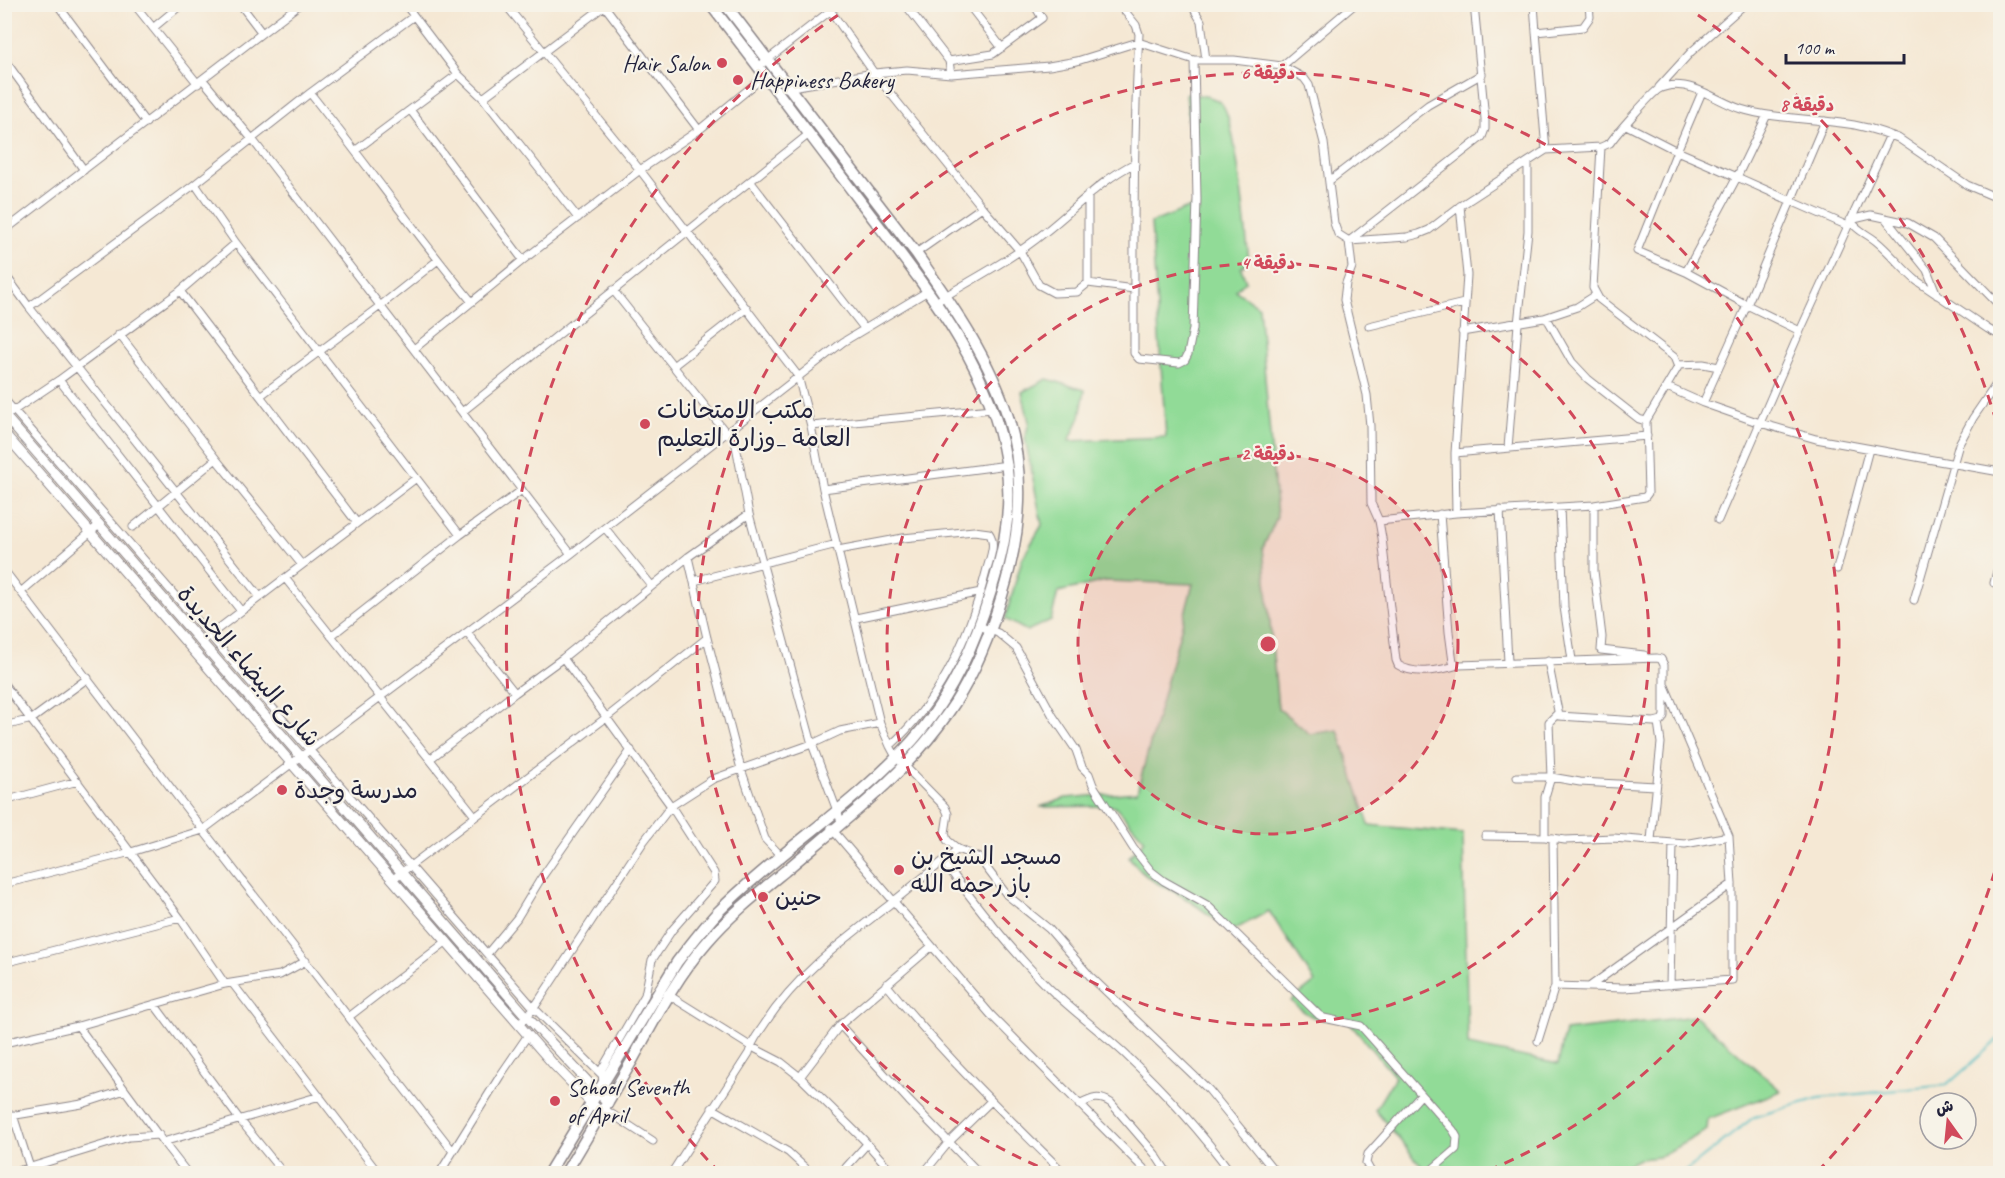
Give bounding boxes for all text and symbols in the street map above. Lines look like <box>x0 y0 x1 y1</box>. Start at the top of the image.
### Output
scale bar <box>1786 27 1904 65</box>
text: 100 m <box>1795 37 1836 59</box>
place label: Hair Salon <box>622 48 711 78</box>
marker: Hair Salon <box>715 56 729 70</box>
text: 6 دقيقة <box>1241 62 1295 84</box>
place label: Happiness Bakery <box>750 65 896 95</box>
marker: Happiness Bakery <box>731 73 745 87</box>
text: 8 دقيقة <box>1780 94 1834 116</box>
text: 4 دقيقة <box>1241 252 1295 274</box>
place label: مكتب الامتحانات العامة _وزارة التعليم <box>657 395 851 456</box>
marker: مكتب الامتحانات العامة _وزارة التعليم <box>638 417 652 431</box>
text: 2 دقيقة <box>1241 443 1295 465</box>
street label: شارع البيضاء الجديدة <box>169 579 327 754</box>
centre of rings <box>1258 634 1278 654</box>
place label: مدرسة وجدة <box>294 775 418 805</box>
marker: مدرسة وجدة <box>275 783 289 797</box>
place label: مسجد الشيخ بن باز رحمه الله <box>911 841 1062 899</box>
marker: مسجد الشيخ بن باز رحمه الله <box>892 863 906 877</box>
place label: حنين <box>775 882 822 912</box>
marker: حنين <box>756 890 770 904</box>
place label: School Seventh of April <box>567 1072 691 1130</box>
north arrow <box>1918 1091 1978 1151</box>
marker: School Seventh of April <box>548 1094 562 1108</box>
text: ش <box>1933 1096 1955 1119</box>

